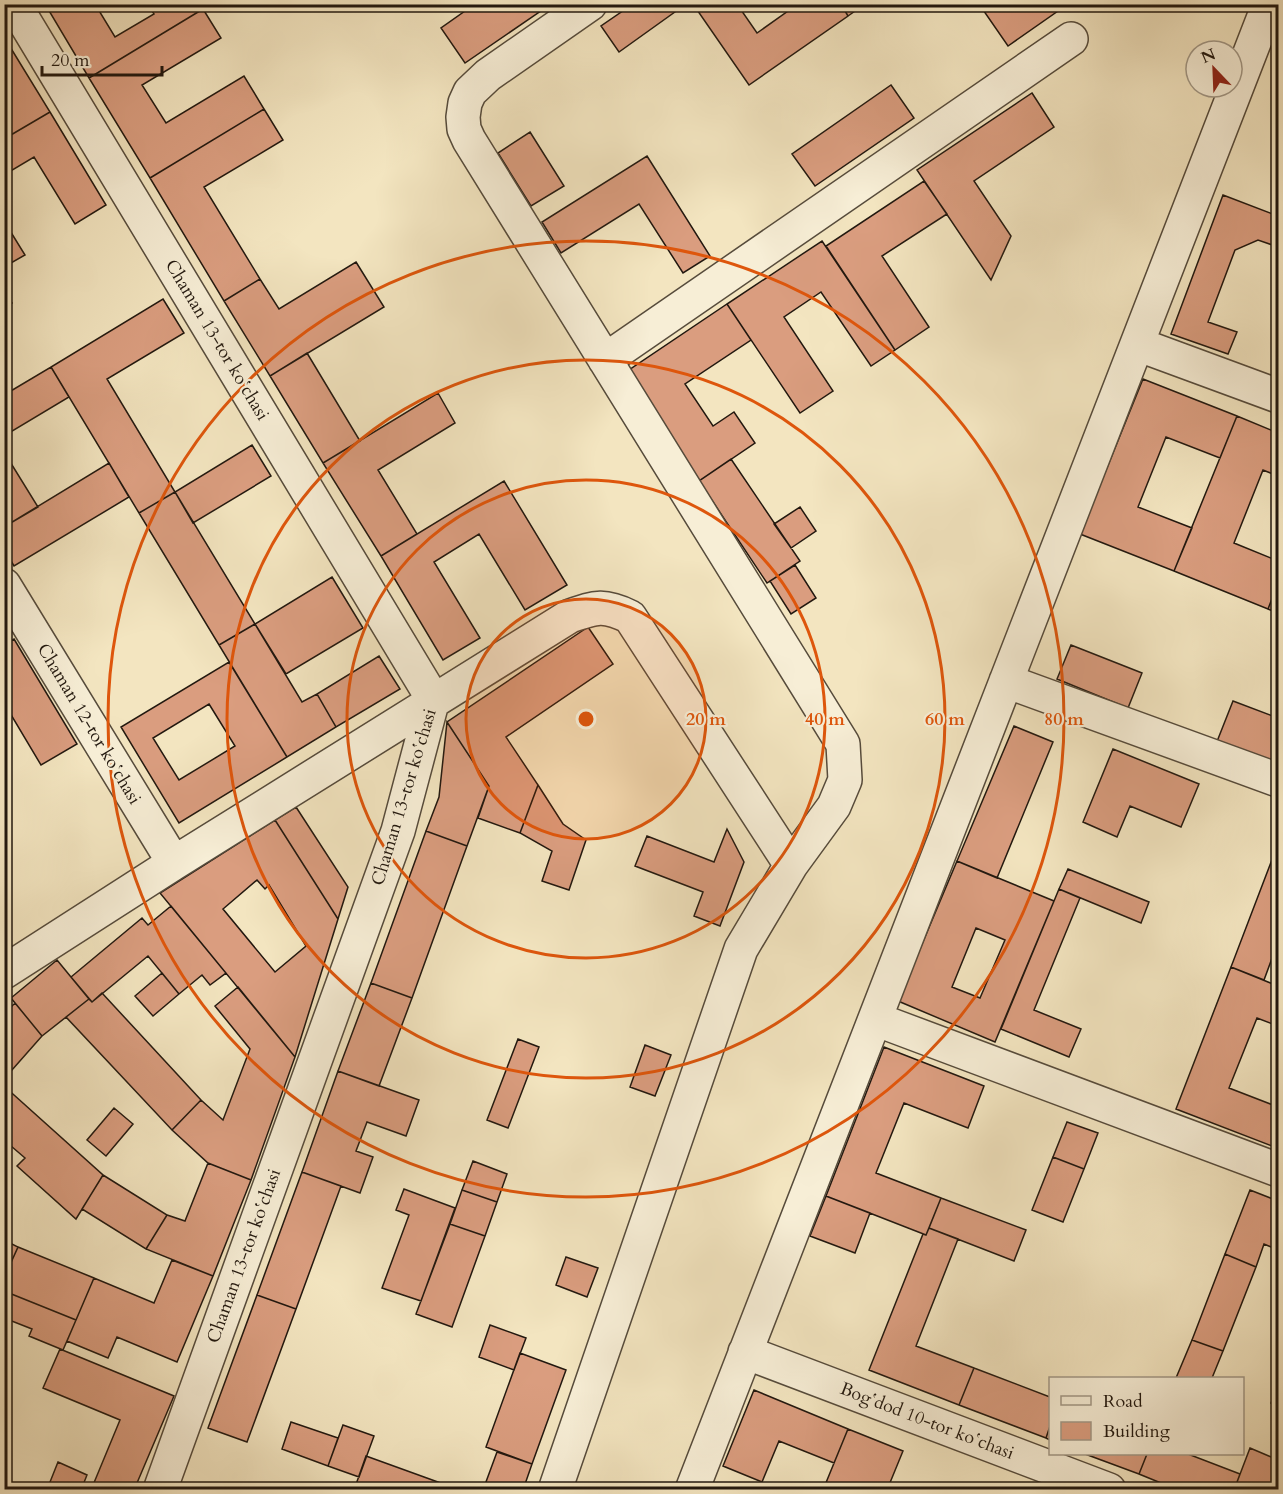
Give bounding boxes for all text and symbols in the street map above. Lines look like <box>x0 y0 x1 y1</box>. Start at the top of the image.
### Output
scale bar <box>42 39 162 77</box>
north arrow <box>1184 39 1244 99</box>
text: N <box>1198 43 1219 69</box>
text: 20 m <box>51 48 90 73</box>
street label: Chaman 13-tor koʻchasi <box>159 255 275 425</box>
street label: Chaman 12-tor koʻchasi <box>31 639 147 809</box>
street label: Chaman 13-tor koʻchasi <box>365 706 443 888</box>
text: 20 m <box>686 707 726 732</box>
text: 40 m <box>805 707 845 732</box>
text: 60 m <box>925 707 965 732</box>
text: 80 m <box>1044 707 1084 732</box>
centre of rings <box>576 709 596 729</box>
street label: Chaman 13-tor koʻchasi <box>201 1165 287 1347</box>
street label: Bogʻdod 10-tor koʻchasi <box>836 1376 1018 1466</box>
legend <box>1049 1377 1244 1455</box>
text: Road <box>1103 1389 1143 1414</box>
text: Building <box>1103 1419 1171 1444</box>

